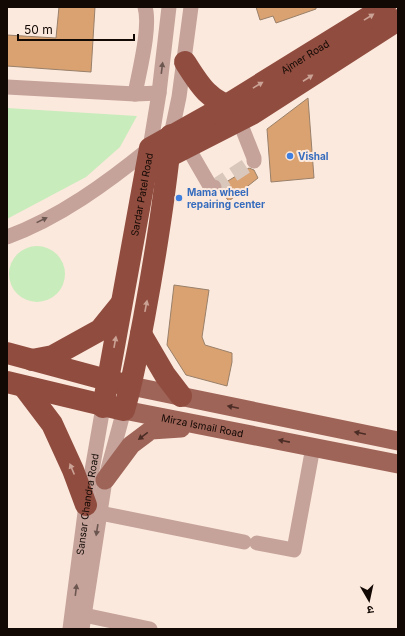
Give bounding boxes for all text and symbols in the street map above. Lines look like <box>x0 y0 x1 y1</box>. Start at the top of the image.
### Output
one-way arrow <box>363 14 375 21</box>
scale bar <box>18 16 134 42</box>
text: 50 m <box>24 22 53 37</box>
street label: Ajmer Road <box>278 37 331 76</box>
one-way arrow <box>159 62 165 74</box>
one-way arrow <box>303 74 313 82</box>
one-way arrow <box>252 82 264 89</box>
place label: Vishal <box>298 150 329 162</box>
marker: Vishal <box>285 151 295 161</box>
street label: Sardar Patel Road <box>128 152 155 237</box>
place label: Mama wheel repairing center <box>187 186 265 211</box>
marker: Mama wheel repairing center <box>174 193 184 203</box>
one-way arrow <box>36 217 48 223</box>
one-way arrow <box>143 300 149 313</box>
one-way arrow <box>112 336 118 349</box>
one-way arrow <box>226 403 239 409</box>
street label: Mirza Ismail Road <box>160 412 245 439</box>
one-way arrow <box>354 430 366 436</box>
one-way arrow <box>138 432 149 440</box>
one-way arrow <box>278 438 290 444</box>
street label: Sansar Chandra Road <box>74 452 101 556</box>
one-way arrow <box>69 462 75 474</box>
one-way arrow <box>94 524 100 536</box>
north arrow <box>349 580 389 620</box>
one-way arrow <box>73 584 79 596</box>
text: उ <box>366 602 375 617</box>

